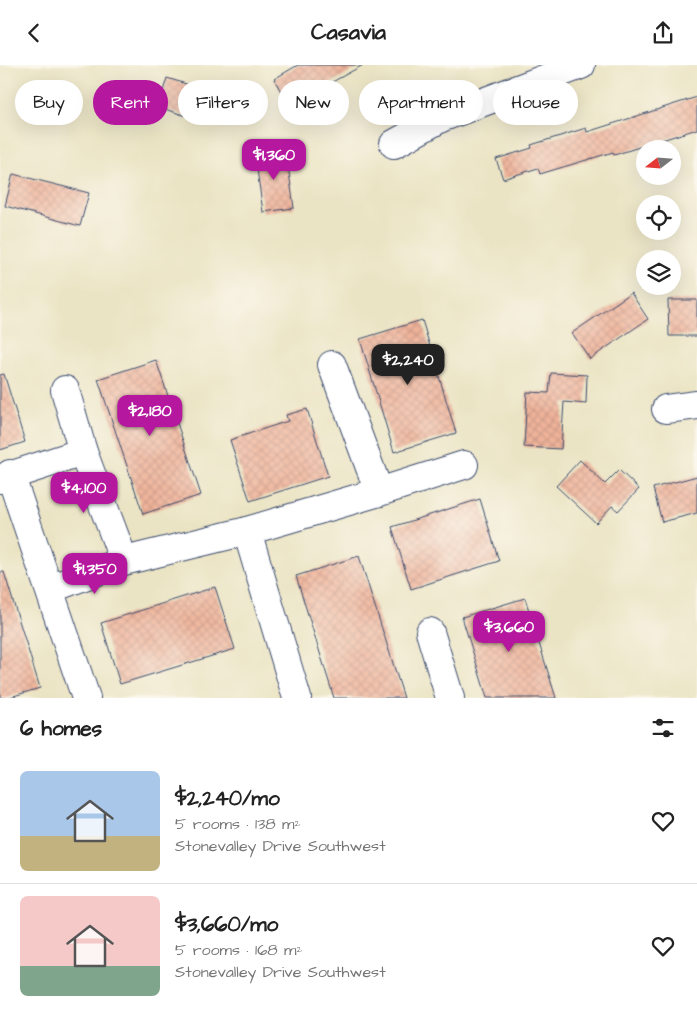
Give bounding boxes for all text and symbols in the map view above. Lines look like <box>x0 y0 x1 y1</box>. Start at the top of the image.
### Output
text: Casavia <box>311 17 386 48</box>
icon: back <box>20 19 48 47</box>
icon: share <box>649 19 677 47</box>
chip: Buy <box>15 80 83 125</box>
chip: Rent <box>93 80 168 125</box>
chip: Filters <box>178 80 268 125</box>
chip: New <box>278 80 349 125</box>
chip: Apartment <box>359 80 483 125</box>
chip: House <box>493 80 578 125</box>
pin: $1,360 <box>233 139 315 181</box>
north arrow <box>636 140 681 185</box>
map controls <box>636 140 681 295</box>
text: $1,360 <box>253 144 295 166</box>
button: locate <box>636 195 681 240</box>
button: layers <box>636 250 681 295</box>
pin: $2,240 <box>367 343 449 386</box>
text: $2,240 <box>382 349 434 371</box>
pin: $2,180 <box>109 395 191 437</box>
text: $2,180 <box>128 400 172 422</box>
pin: $4,100 <box>43 471 125 514</box>
text: $4,100 <box>62 477 106 499</box>
pin: $1,350 <box>54 553 136 595</box>
text: $1,350 <box>73 558 117 580</box>
pin: $3,660 <box>468 611 550 653</box>
text: $3,660 <box>484 616 534 638</box>
text: 6 homes <box>20 714 102 743</box>
icon: filters <box>649 714 677 742</box>
text: $2,240/mo <box>175 784 280 813</box>
icon: home <box>60 791 120 851</box>
icon: heart <box>649 807 677 835</box>
text: 5 rooms · 138 m² <box>175 813 301 835</box>
text: Stonevalley Drive Southwest <box>175 835 386 857</box>
text: $3,660/mo <box>175 910 278 939</box>
icon: home <box>60 916 120 976</box>
icon: heart <box>649 932 677 960</box>
text: 5 rooms · 168 m² <box>175 939 302 961</box>
text: Stonevalley Drive Southwest <box>175 961 386 983</box>

